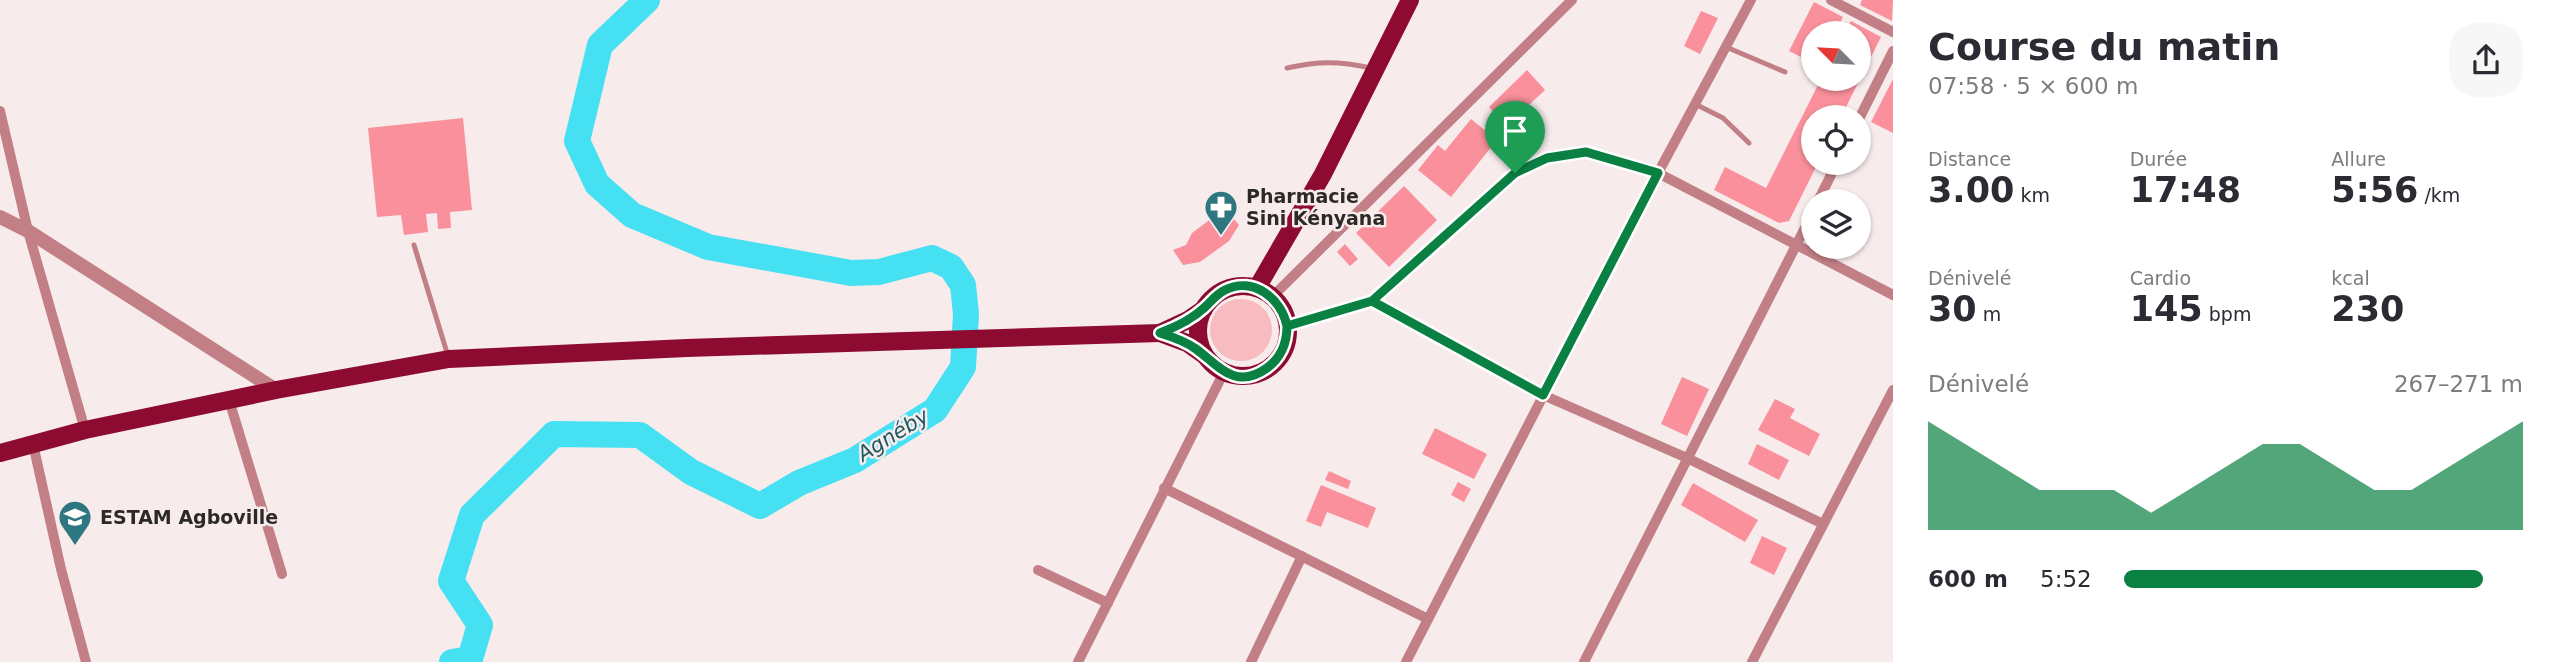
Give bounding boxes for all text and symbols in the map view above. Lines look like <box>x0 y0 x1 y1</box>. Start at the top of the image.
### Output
north arrow <box>1801 21 1871 91</box>
map controls <box>1801 21 1871 259</box>
button: share <box>2449 23 2523 97</box>
text: Course du matin <box>1928 25 2280 69</box>
text: 07:58 · 5 × 600 m <box>1928 73 2138 99</box>
pin <box>1485 101 1545 173</box>
button: locate <box>1801 105 1871 175</box>
icon: arrive <box>1496 112 1534 150</box>
text: Distance <box>1928 148 2011 170</box>
text: Durée <box>2130 148 2187 170</box>
text: Allure <box>2331 148 2386 170</box>
text: 3.00 <box>1928 170 2014 210</box>
text: 17:48 <box>2130 170 2241 210</box>
text: 5:56 <box>2331 170 2418 210</box>
text: km <box>2014 184 2050 206</box>
text: /km <box>2418 184 2460 206</box>
place label: Pharmacie Sini Kényana <box>1246 185 1385 229</box>
pharmacy icon: Pharmacie Sini Kényana <box>1202 188 1240 237</box>
button: layers <box>1801 189 1871 259</box>
text: Dénivelé <box>1928 267 2012 289</box>
text: Cardio <box>2130 267 2191 289</box>
text: kcal <box>2331 267 2370 289</box>
text: 30 <box>1928 289 1977 329</box>
text: 145 <box>2130 289 2203 329</box>
text: 230 <box>2331 289 2404 329</box>
text: m <box>1977 303 2001 325</box>
text: bpm <box>2203 303 2251 325</box>
text: Dénivelé <box>1928 371 2029 397</box>
text: 267–271 m <box>2394 371 2523 397</box>
water label: Agnéby <box>851 403 934 467</box>
school or university icon: ESTAM Agboville <box>56 498 94 547</box>
place label: ESTAM Agboville <box>100 506 278 528</box>
text: 600 m <box>1928 566 2008 592</box>
text: 5:52 <box>2040 566 2092 592</box>

